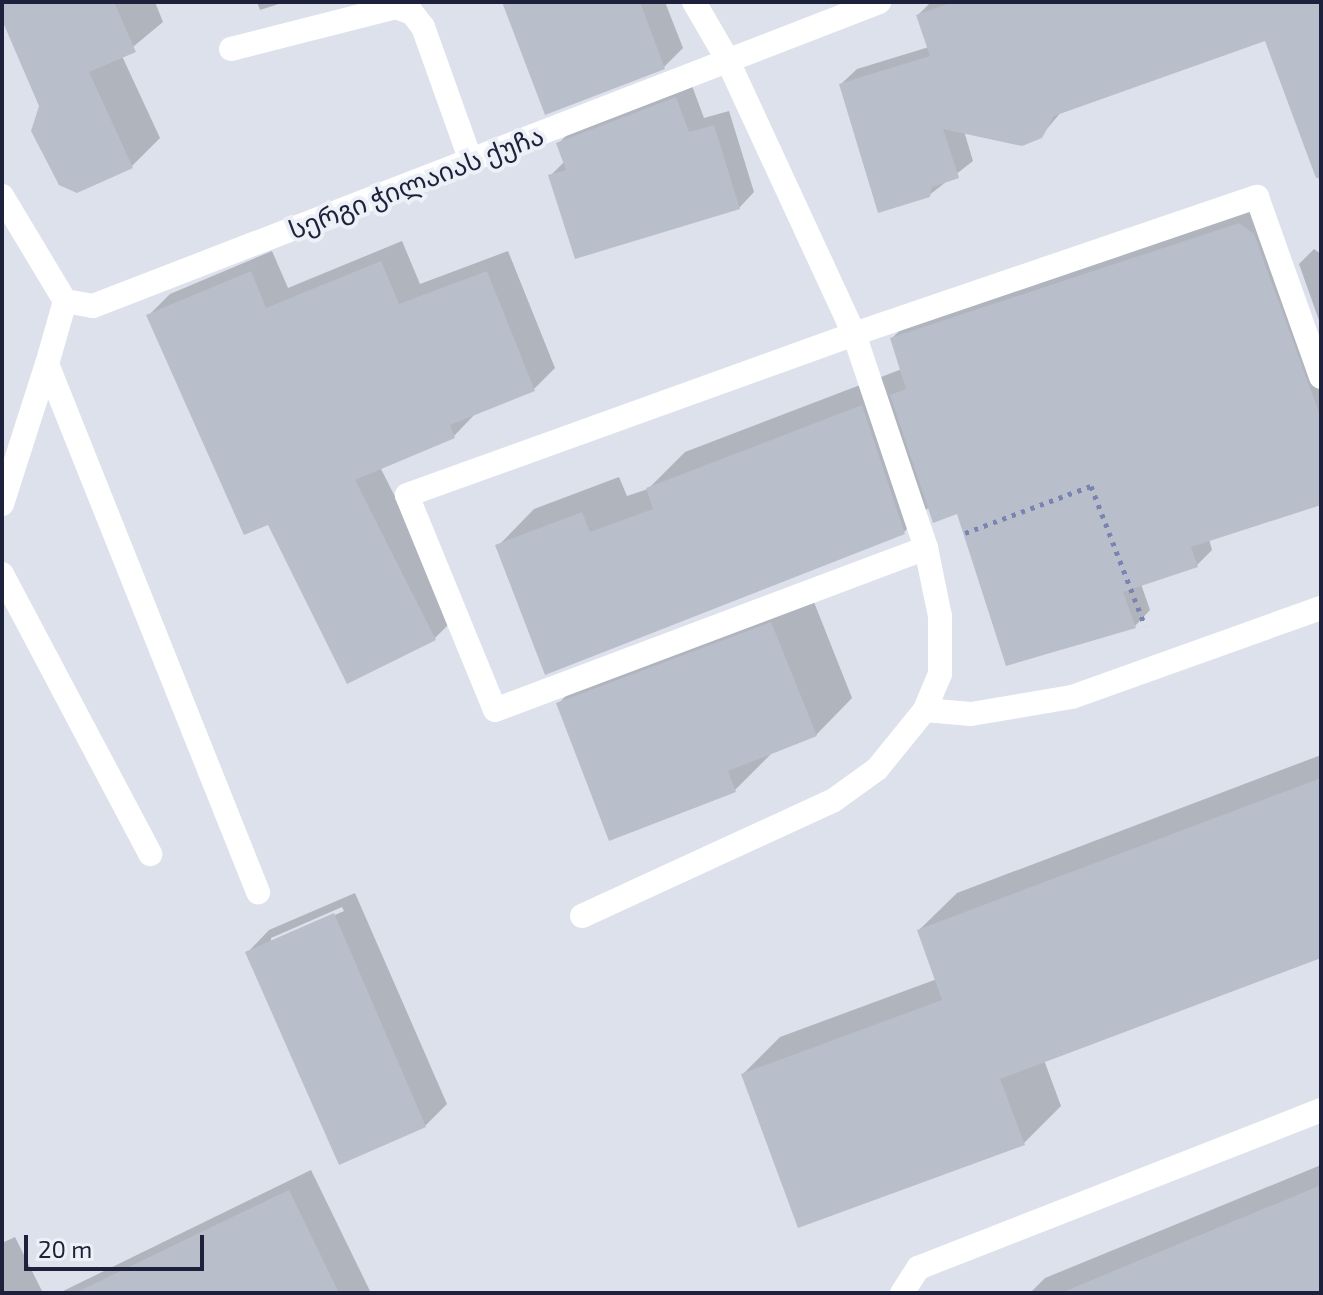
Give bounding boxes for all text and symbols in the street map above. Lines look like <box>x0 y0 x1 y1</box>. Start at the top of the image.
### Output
street label: სერგი ჭილაიას ქუჩა <box>284 119 548 245</box>
scale bar <box>28 1219 208 1269</box>
text: 20 m <box>38 1234 92 1263</box>

